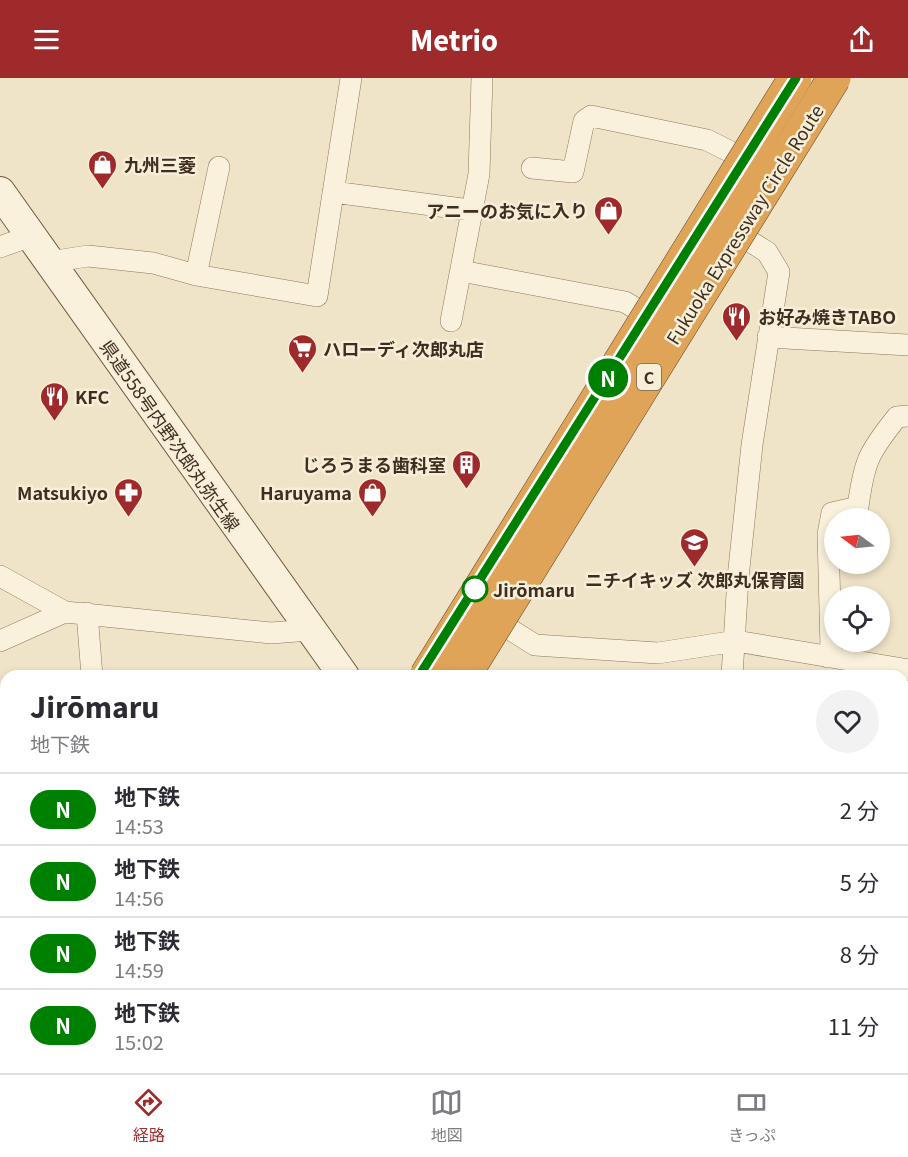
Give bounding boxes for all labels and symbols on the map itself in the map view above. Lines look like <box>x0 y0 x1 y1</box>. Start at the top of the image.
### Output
street label: Fukuoka Expressway Circle Route <box>659 99 829 349</box>
shop icon: 九州三菱 <box>87 148 119 190</box>
place label: 九州三菱 <box>124 151 196 177</box>
shop icon: アニーのお気に入り <box>593 194 625 236</box>
place label: アニーのお気に入り <box>426 197 588 223</box>
restaurant icon: お好み焼きTABO <box>721 300 753 342</box>
place label: お好み焼きTABO <box>758 303 896 329</box>
supermarket icon: ハローディ次郎丸店 <box>286 332 318 374</box>
street label: 県道558号内野次郎丸弥生線 <box>95 334 247 536</box>
place label: ハローディ次郎丸店 <box>323 335 484 361</box>
line badge: N <box>588 358 628 398</box>
road number: C <box>637 364 661 390</box>
restaurant icon: KFC <box>38 380 70 422</box>
place label: KFC <box>75 383 110 409</box>
building icon: じろうまる歯科室 <box>451 448 483 490</box>
place label: じろうまる歯科室 <box>302 451 446 477</box>
pharmacy icon: Matsukiyo <box>113 476 145 518</box>
shop icon: Haruyama <box>357 476 389 518</box>
place label: Matsukiyo <box>17 479 108 505</box>
place label: Haruyama <box>260 479 352 505</box>
north arrow <box>824 508 890 574</box>
school or university icon: ニチイキッズ 次郎丸保育園 <box>679 526 711 568</box>
place label: ニチイキッズ 次郎丸保育園 <box>585 566 805 592</box>
marker: Jirōmaru <box>462 576 488 602</box>
place label: Jirōmaru <box>493 576 575 602</box>

